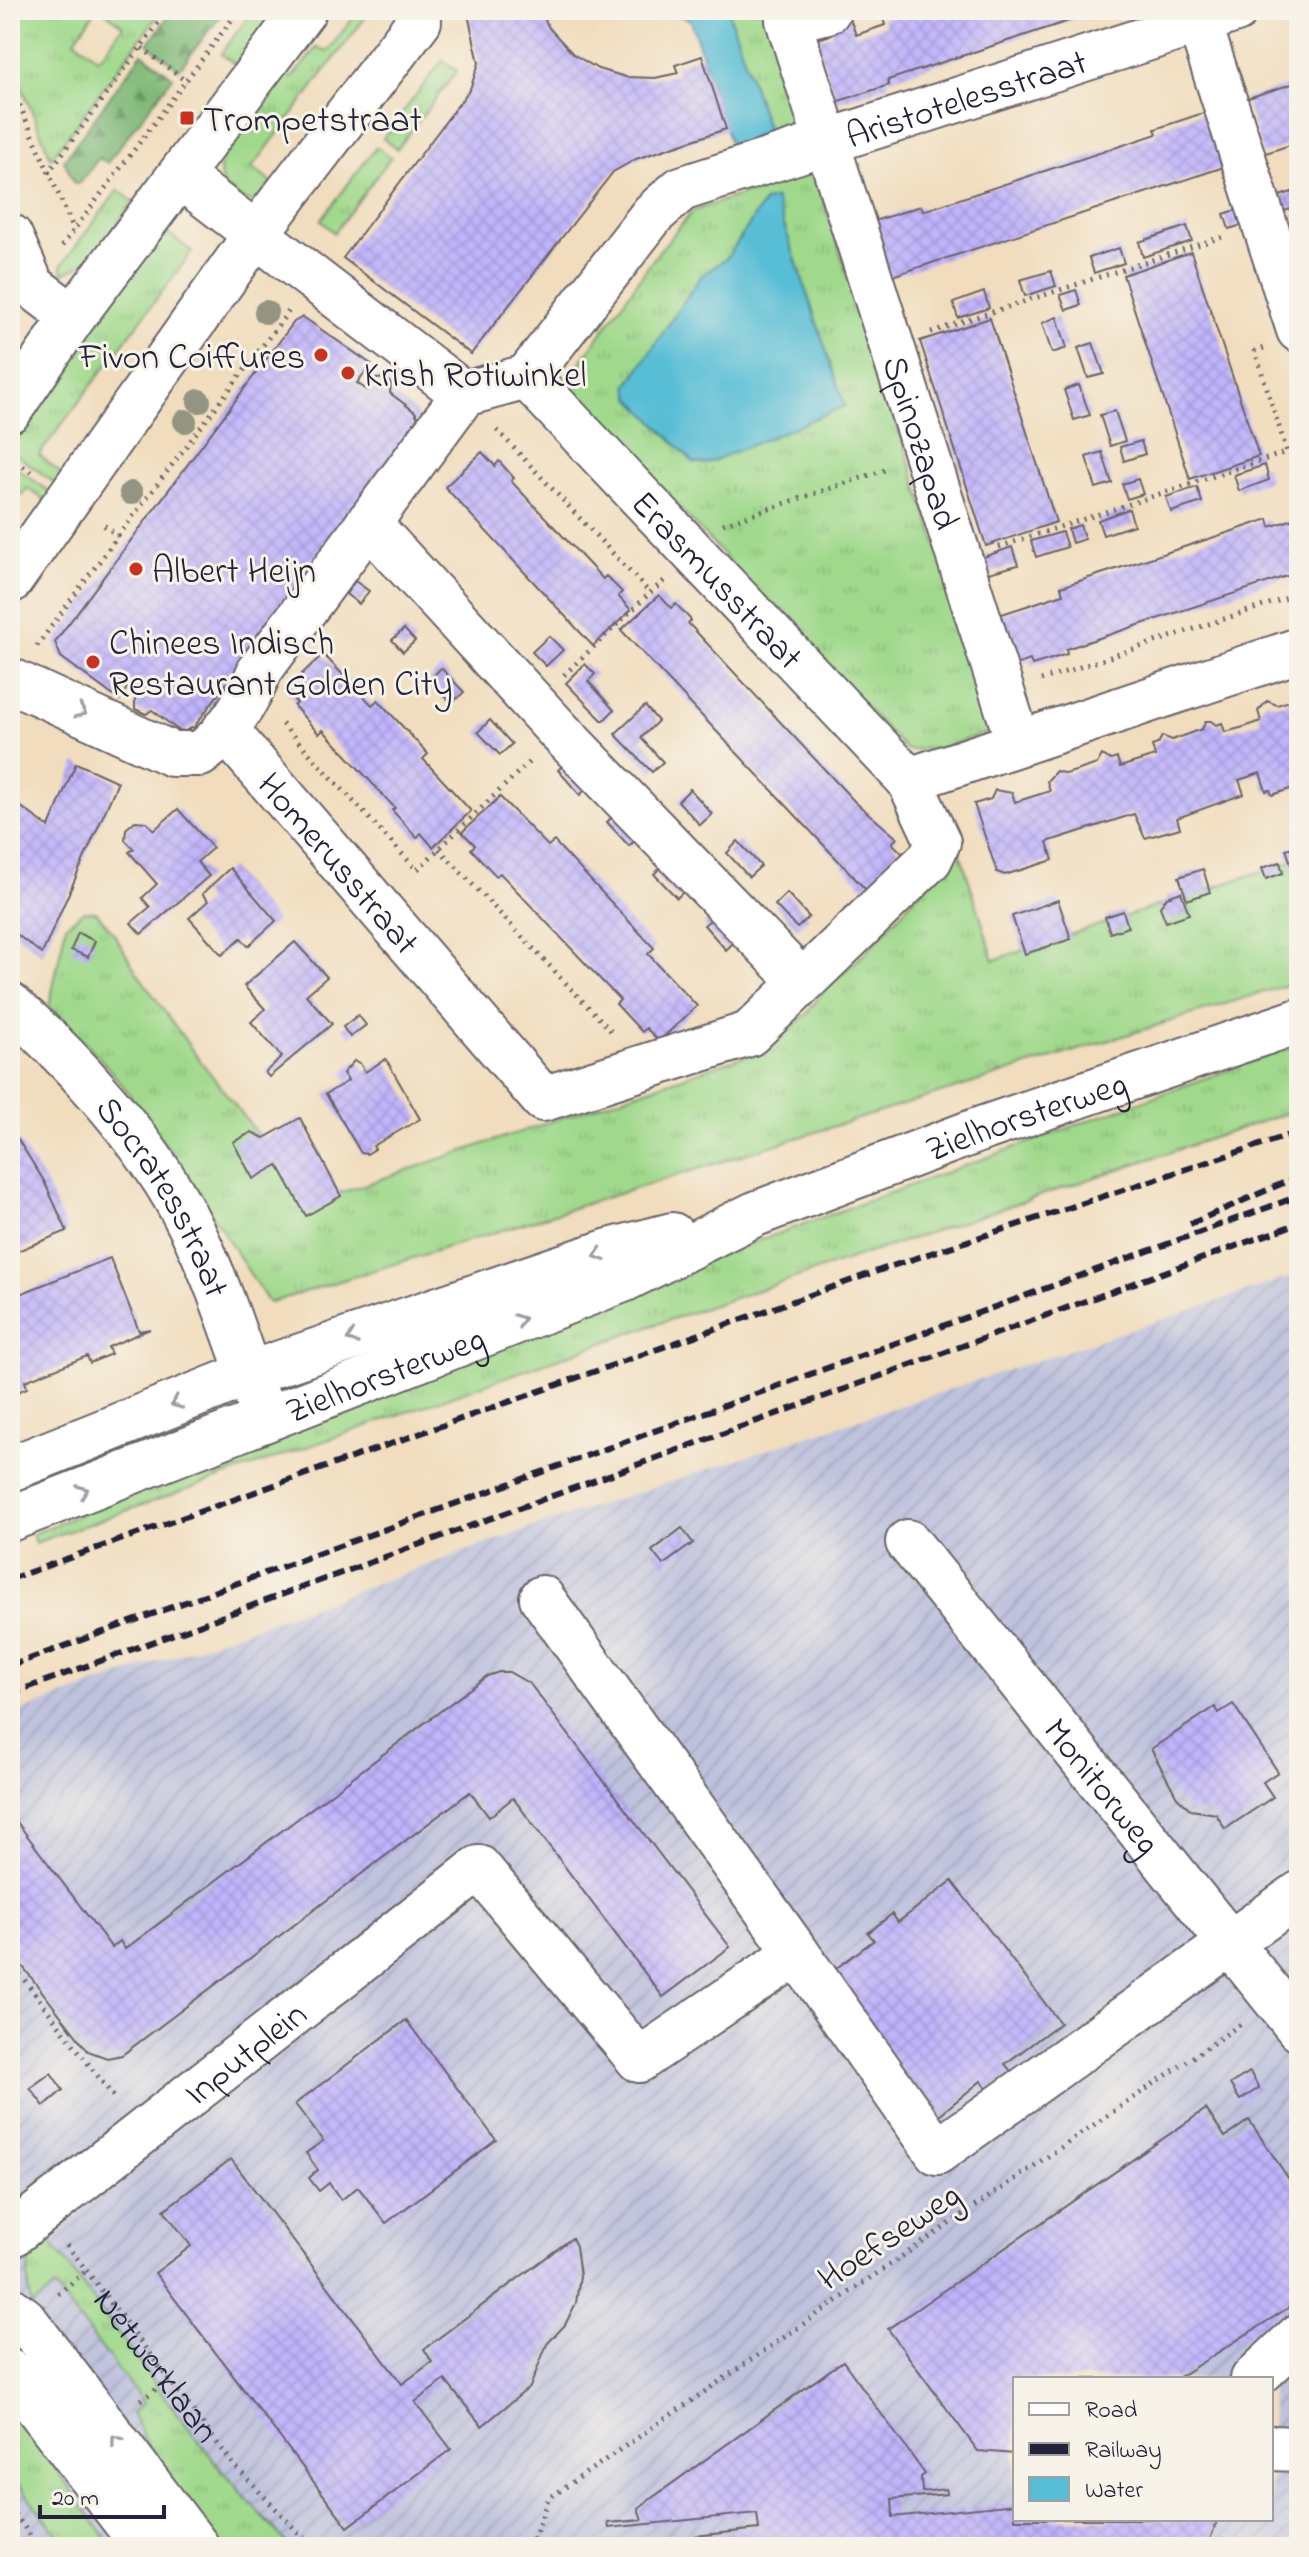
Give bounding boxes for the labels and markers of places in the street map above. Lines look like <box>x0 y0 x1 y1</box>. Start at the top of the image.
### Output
place label: Trompetstraat <box>203 96 422 149</box>
marker: Trompetstraat <box>178 109 196 127</box>
place label: Fivon Coiffures <box>78 333 305 386</box>
marker: Fivon Coiffures <box>312 346 330 364</box>
place label: Krish Rotiwinkel <box>364 351 587 404</box>
marker: Krish Rotiwinkel <box>339 364 357 382</box>
place label: Albert Heijn <box>152 547 316 600</box>
marker: Albert Heijn <box>127 560 145 578</box>
place label: Chinees Indisch Restaurant Golden City <box>109 619 453 713</box>
marker: Chinees Indisch Restaurant Golden City <box>84 653 102 671</box>

